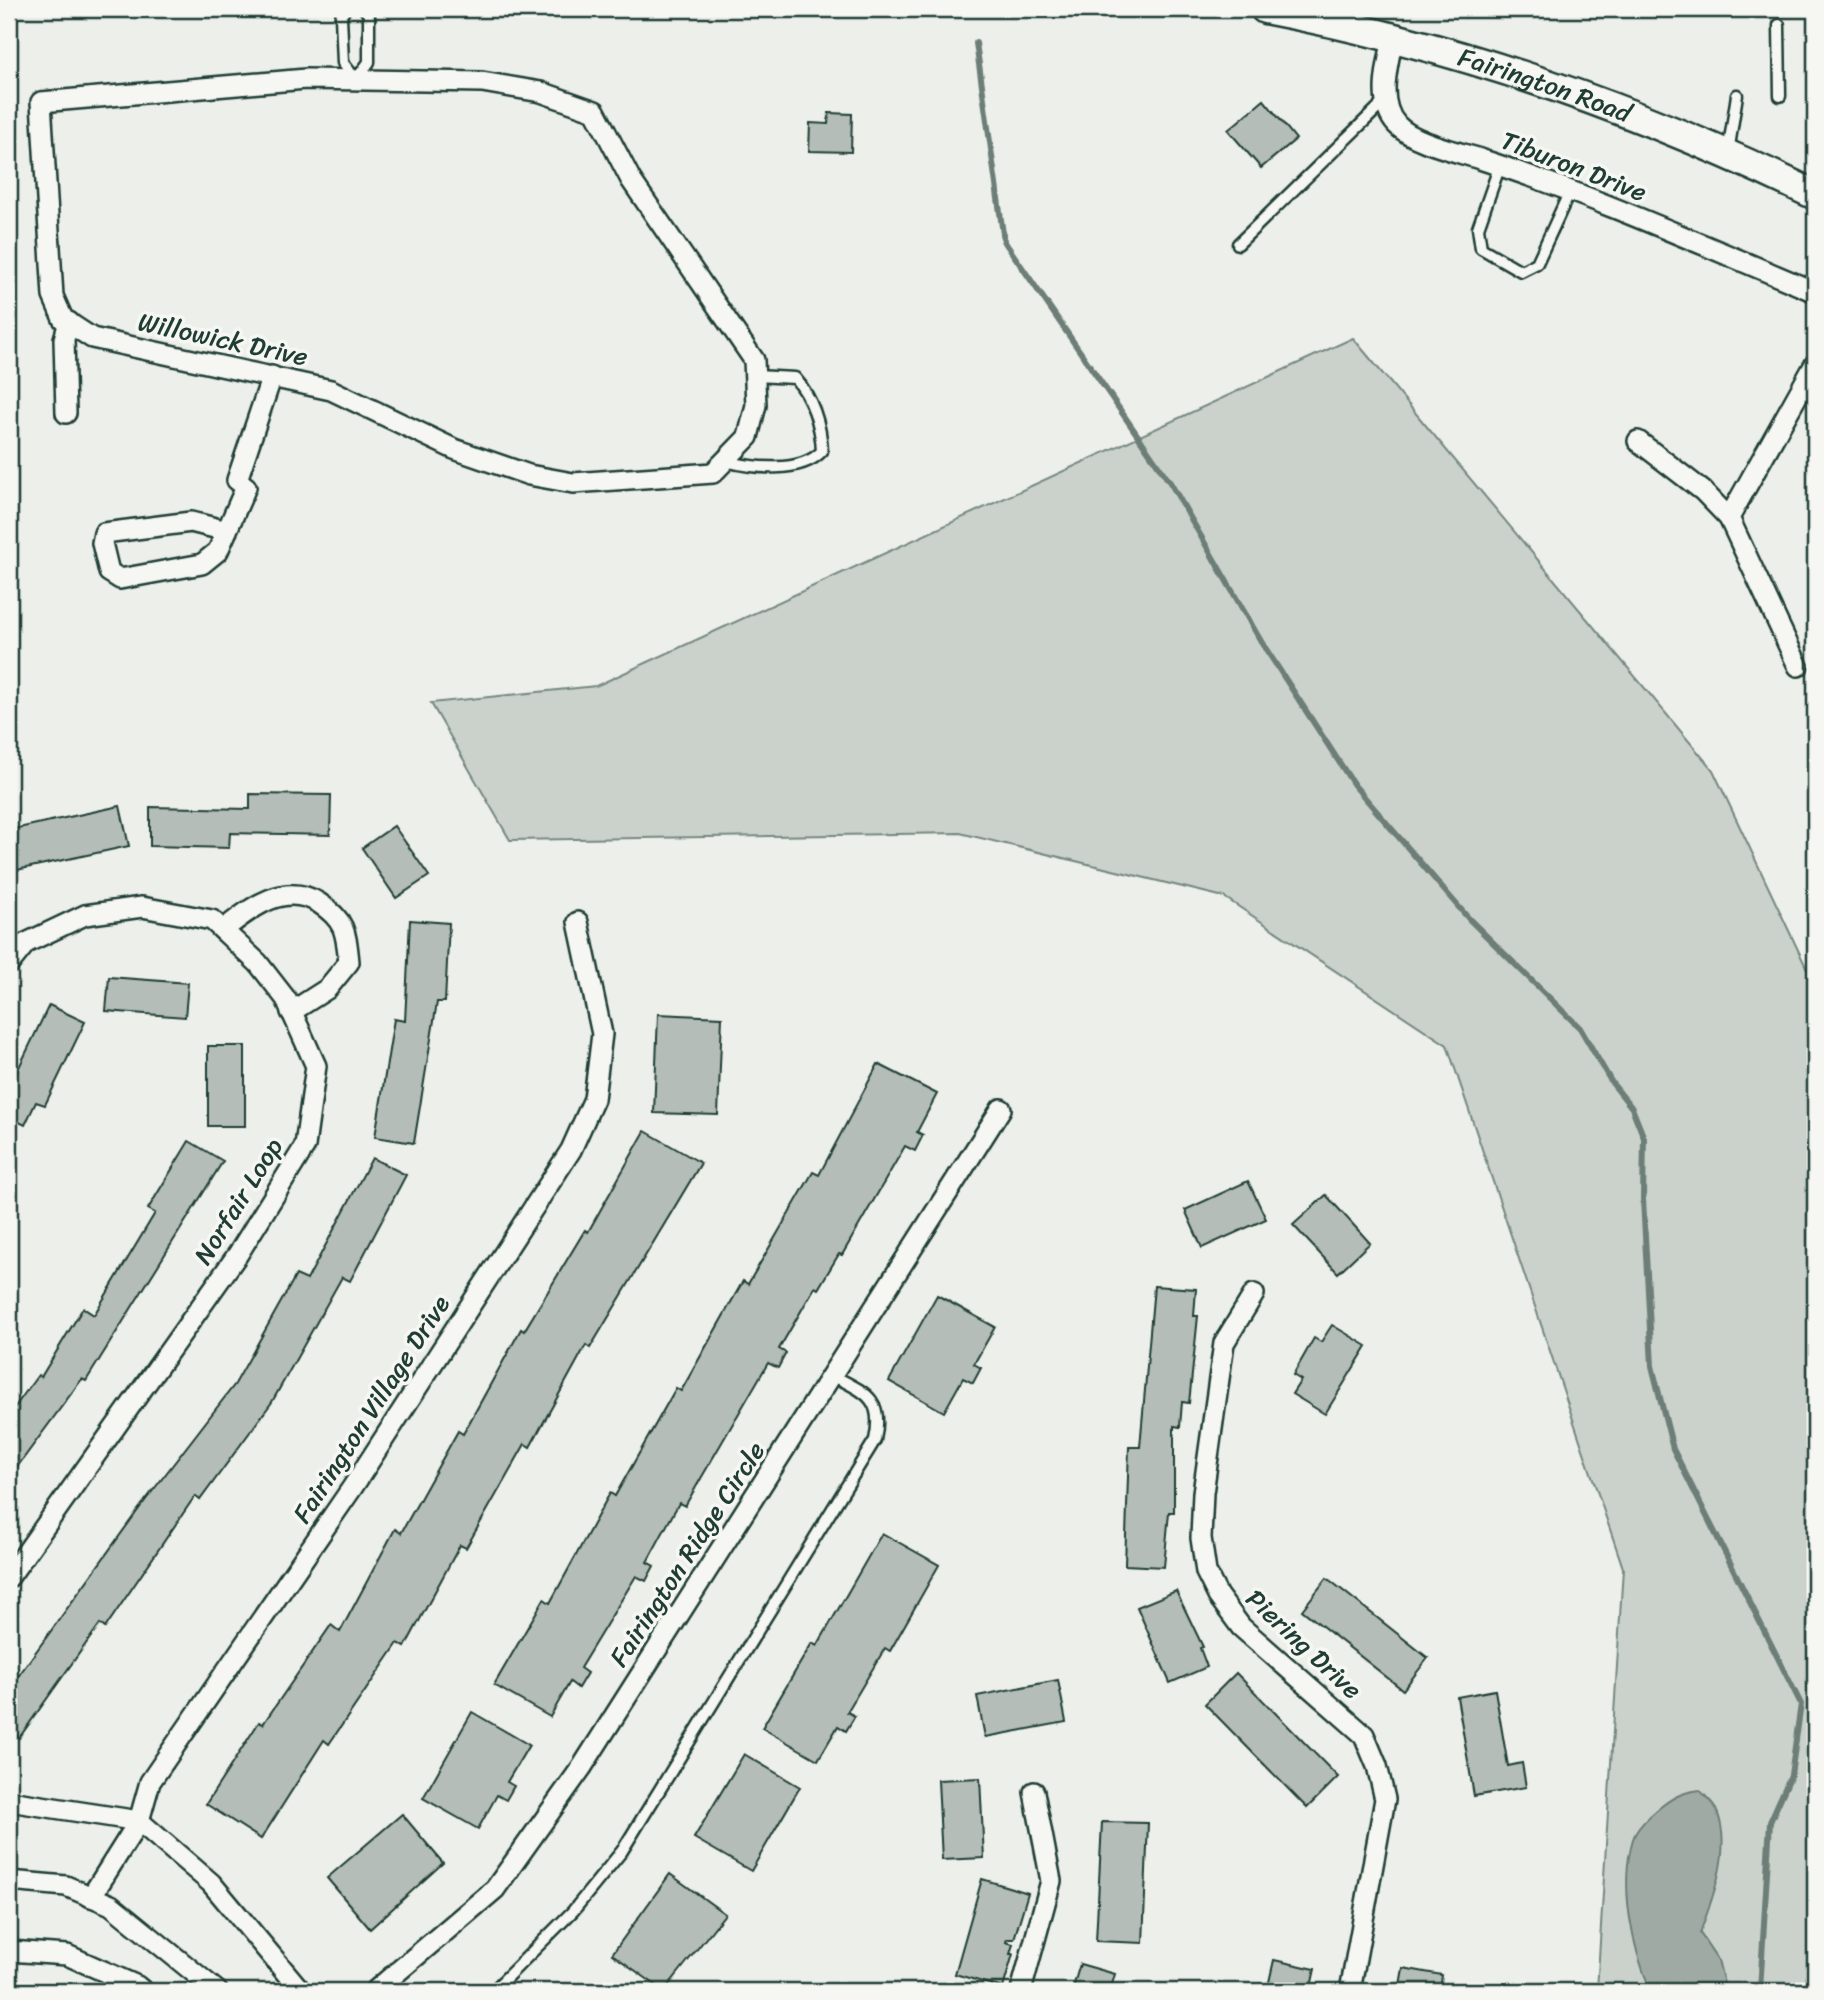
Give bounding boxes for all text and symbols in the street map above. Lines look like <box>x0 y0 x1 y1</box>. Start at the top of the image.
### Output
street label: Fairington Road <box>1452 34 1640 137</box>
street label: Tiburon Drive <box>1494 117 1654 215</box>
street label: Willowick Drive <box>134 299 312 379</box>
street label: Norfair Loop <box>181 1128 296 1274</box>
street label: Fairington Village Drive <box>280 1285 463 1533</box>
street label: Fairington Ridge Circle <box>596 1432 778 1676</box>
street label: Piering Drive <box>1235 1577 1373 1711</box>

